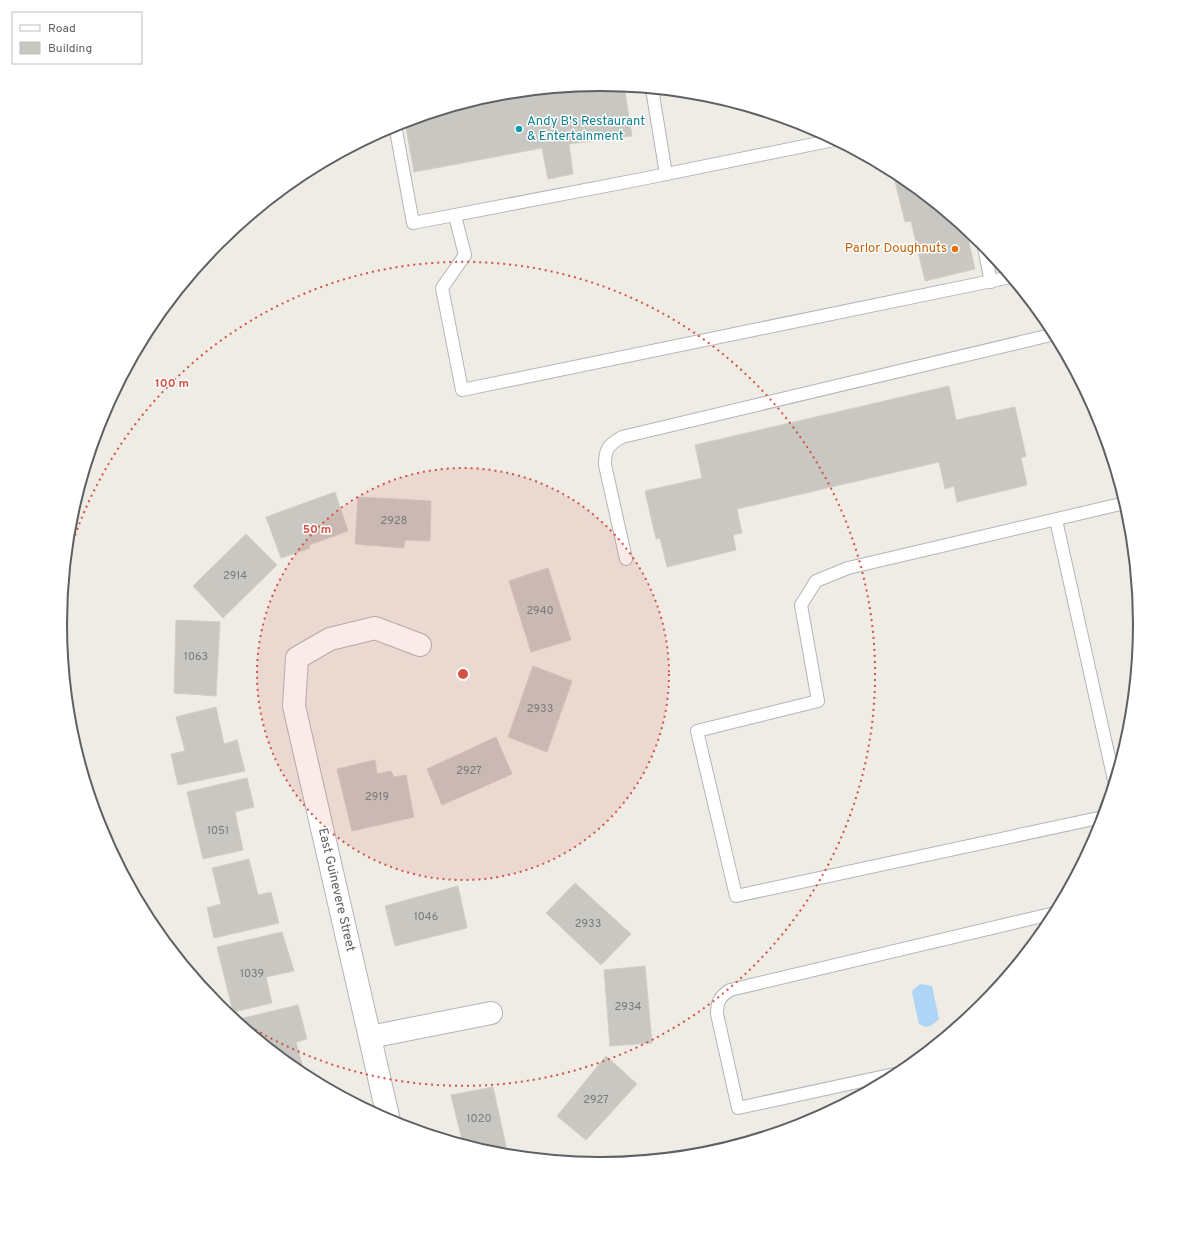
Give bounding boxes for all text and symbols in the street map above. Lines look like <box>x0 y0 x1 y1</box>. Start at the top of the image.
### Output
legend <box>12 12 142 64</box>
text: Road <box>48 21 76 37</box>
text: Building <box>48 41 92 57</box>
place label: Andy B's Restaurant & Entertainment <box>527 114 645 145</box>
marker: Andy B's Restaurant & Entertainment <box>514 124 524 134</box>
place label: Parlor Doughnuts <box>845 241 947 257</box>
marker: Parlor Doughnuts <box>950 244 960 254</box>
text: 100 m <box>155 376 189 392</box>
house number: 2928 <box>381 514 407 528</box>
text: 50 m <box>303 522 331 538</box>
house number: 2914 <box>223 569 247 583</box>
house number: 2940 <box>526 604 554 618</box>
house number: 1063 <box>184 650 208 664</box>
centre of rings <box>456 667 470 681</box>
house number: 2933 <box>527 702 553 716</box>
house number: 2927 <box>456 764 482 778</box>
house number: 2919 <box>365 790 389 804</box>
house number: 1051 <box>207 824 229 838</box>
street label: East Guinevere Street <box>314 827 358 954</box>
house number: 1046 <box>414 910 438 924</box>
house number: 2933 <box>575 917 601 931</box>
house number: 1039 <box>240 967 264 981</box>
house number: 2934 <box>615 1000 642 1014</box>
house number: 2927 <box>583 1093 609 1107</box>
house number: 1020 <box>467 1112 491 1126</box>

